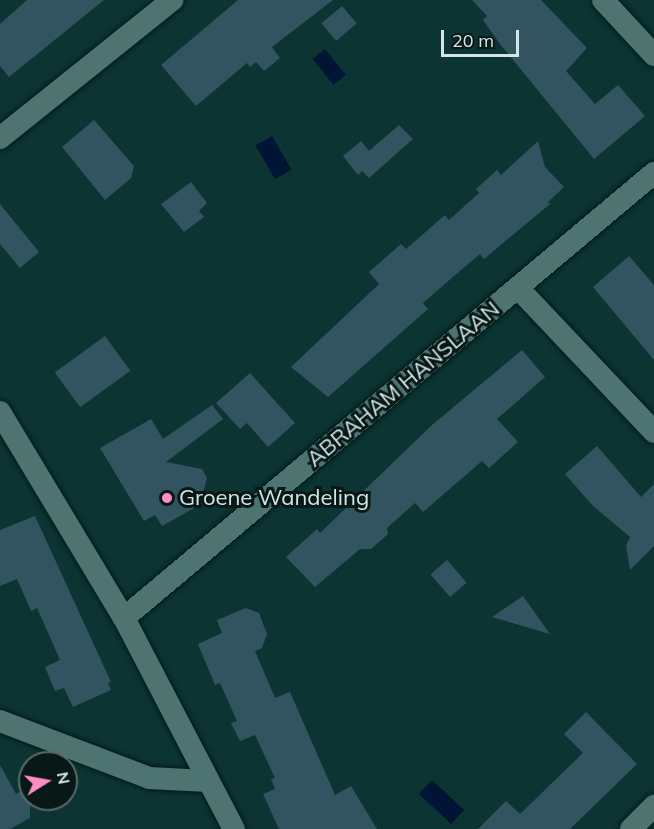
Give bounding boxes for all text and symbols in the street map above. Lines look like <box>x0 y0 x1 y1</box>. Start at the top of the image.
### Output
scale bar <box>444 18 522 56</box>
text: 20 m <box>452 29 494 52</box>
street label: ABRAHAM HANSLAAN <box>301 296 505 472</box>
place label: Groene Wandeling <box>179 485 369 511</box>
marker: Groene Wandeling <box>160 491 174 505</box>
north arrow <box>18 751 78 811</box>
text: N <box>53 770 75 786</box>

